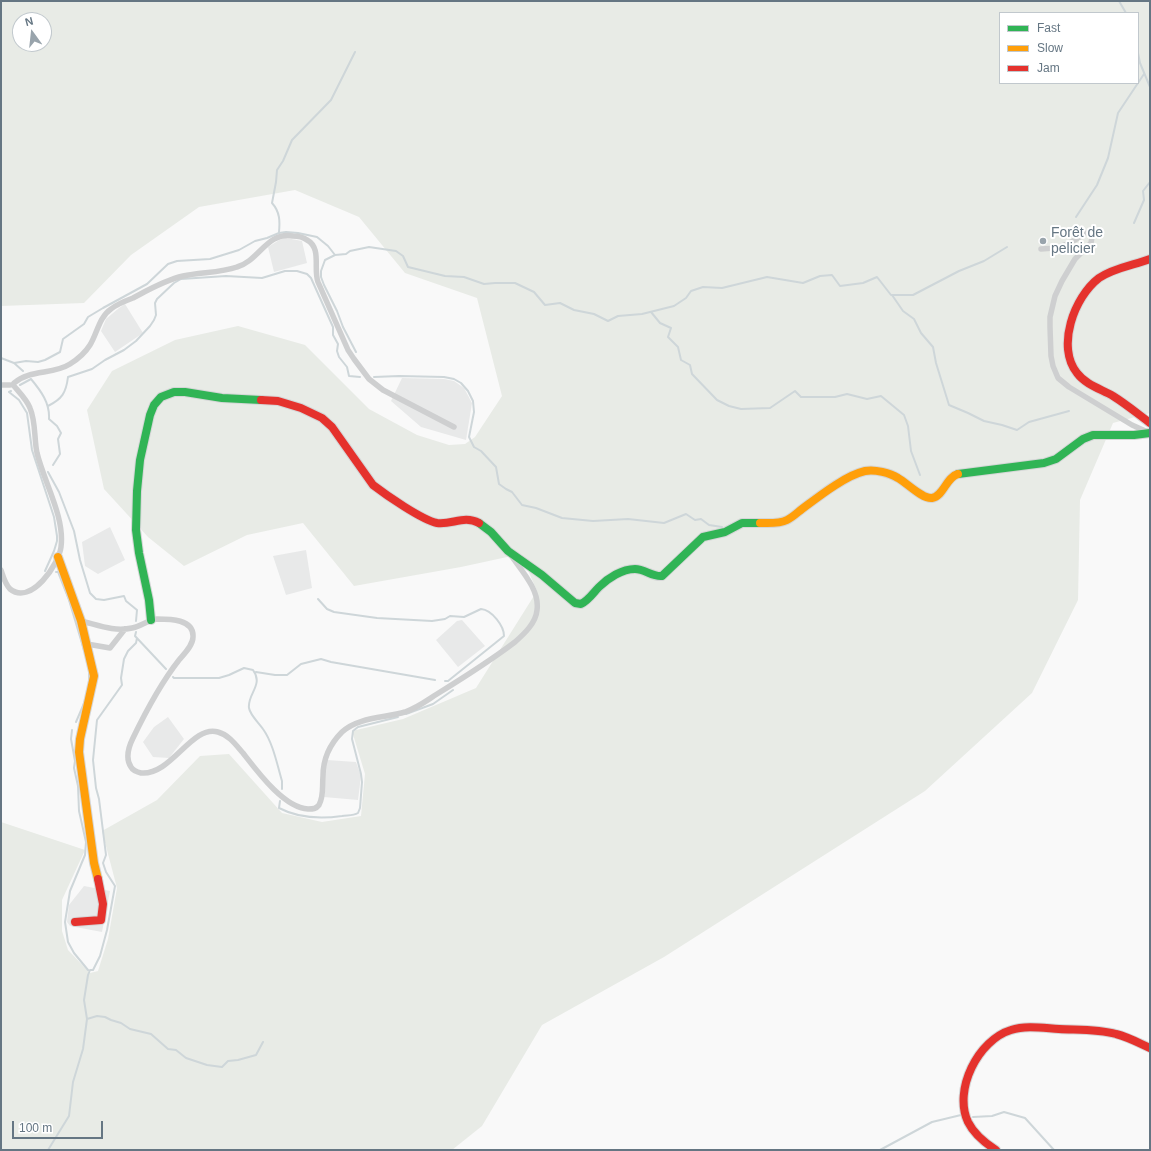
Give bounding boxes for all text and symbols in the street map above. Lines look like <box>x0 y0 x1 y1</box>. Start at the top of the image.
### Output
north arrow <box>12 12 52 52</box>
legend <box>999 12 1139 84</box>
text: N <box>24 15 35 28</box>
text: Fast <box>1037 21 1060 35</box>
text: Slow <box>1037 41 1063 55</box>
text: Jam <box>1037 61 1060 75</box>
place label: Forêt de pelicier <box>1051 225 1103 258</box>
marker: Forêt de pelicier <box>1038 236 1048 246</box>
scale bar <box>14 1113 105 1139</box>
text: 100 m <box>19 1121 52 1135</box>

